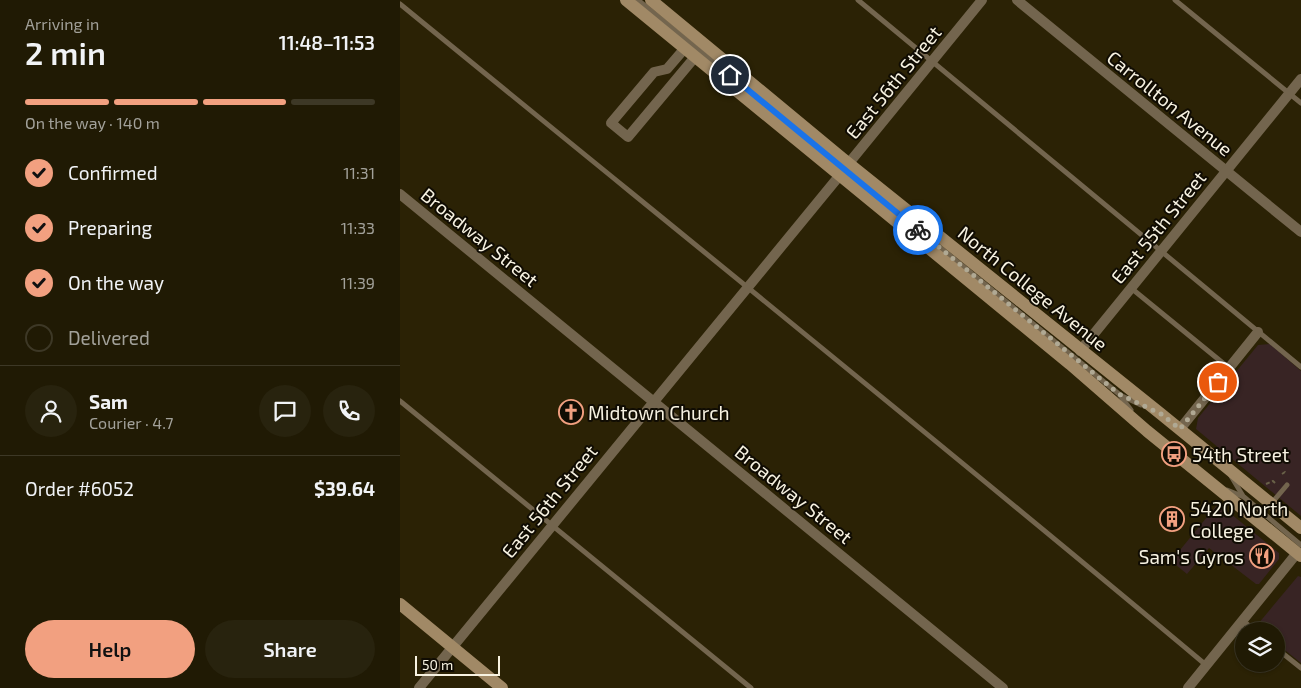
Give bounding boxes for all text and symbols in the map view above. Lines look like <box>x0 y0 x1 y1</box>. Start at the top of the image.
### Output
text: Arriving in <box>25 14 99 33</box>
street label: East 56th Street <box>840 21 946 143</box>
text: 11:48–11:53 <box>279 31 375 54</box>
text: 2 min <box>25 33 106 71</box>
street label: Carrollton Avenue <box>1103 45 1237 161</box>
pin <box>709 54 751 96</box>
icon: home <box>716 61 744 89</box>
text: On the way · 140 m <box>25 113 160 132</box>
icon: check <box>25 159 53 187</box>
text: Confirmed <box>68 161 158 184</box>
text: 11:31 <box>343 163 375 182</box>
street label: East 55th Street <box>1106 166 1210 288</box>
street label: Broadway Street <box>417 183 543 291</box>
courier <box>893 205 943 255</box>
icon: check <box>25 214 53 242</box>
text: Preparing <box>68 216 152 239</box>
icon: bike <box>904 216 932 244</box>
text: 11:33 <box>341 218 375 237</box>
street label: North College Avenue <box>954 221 1112 355</box>
icon: check <box>25 269 53 297</box>
text: On the way <box>68 271 164 294</box>
text: 11:39 <box>340 273 375 292</box>
text: Delivered <box>68 326 150 349</box>
pin <box>1197 361 1239 403</box>
icon: bag <box>1204 368 1232 396</box>
button: person <box>25 385 77 437</box>
button: chat <box>259 385 311 437</box>
button: phone <box>323 385 375 437</box>
text: Sam <box>89 390 128 413</box>
church icon: Midtown Church <box>558 399 584 425</box>
place label: Midtown Church <box>588 401 730 424</box>
text: Courier · 4.7 <box>89 413 173 432</box>
street label: East 56th Street <box>496 440 602 562</box>
street label: Broadway Street <box>731 440 857 548</box>
bus stop icon: 54th Street <box>1161 441 1187 467</box>
place label: 54th Street <box>1192 443 1289 466</box>
text: Order #6052 <box>25 477 134 500</box>
text: $39.64 <box>314 477 375 500</box>
place label: 5420 North College <box>1190 497 1288 542</box>
building icon: 5420 North College <box>1159 506 1185 532</box>
restaurant icon: Sam's Gyros <box>1249 543 1275 569</box>
place label: Sam's Gyros <box>1139 545 1244 568</box>
button: Help <box>25 620 195 678</box>
button: Share <box>205 620 375 678</box>
map controls <box>1235 622 1285 672</box>
button: layers <box>1235 622 1285 672</box>
scale bar <box>415 653 500 676</box>
text: 50 m <box>422 656 453 673</box>

